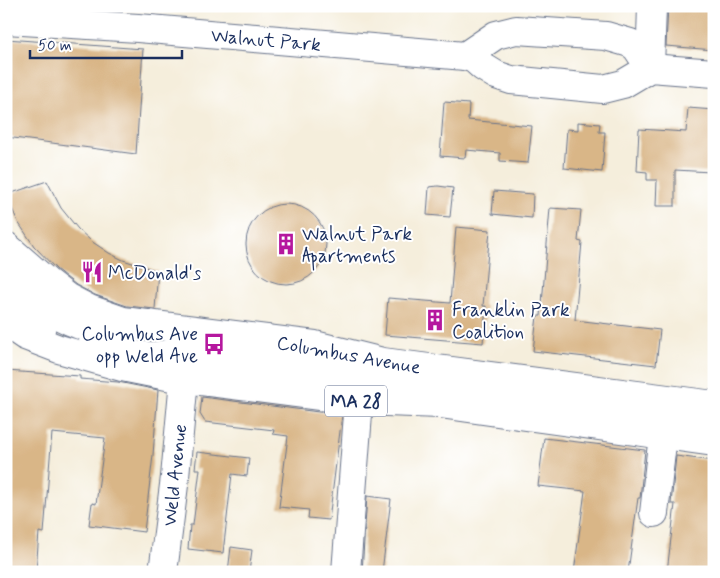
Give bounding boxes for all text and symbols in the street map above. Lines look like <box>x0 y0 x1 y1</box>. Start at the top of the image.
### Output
street label: Walnut Park <box>210 23 322 58</box>
scale bar <box>30 28 182 60</box>
text: 50 m <box>38 36 72 56</box>
place label: Walnut Park Apartments <box>302 222 413 271</box>
building icon: Walnut Park Apartments <box>273 231 299 257</box>
restaurant icon: McDonald's <box>79 259 105 285</box>
place label: McDonald's <box>108 261 202 286</box>
place label: Franklin Park Coalition <box>452 298 570 345</box>
building icon: Franklin Park Coalition <box>422 307 448 333</box>
place label: Columbus Ave opp Weld Ave <box>82 322 198 369</box>
bus stop icon: Columbus Ave opp Weld Ave <box>201 331 227 357</box>
street label: Columbus Avenue <box>275 331 423 380</box>
road number: MA 28 <box>325 386 387 416</box>
street label: Weld Avenue <box>158 423 193 528</box>

